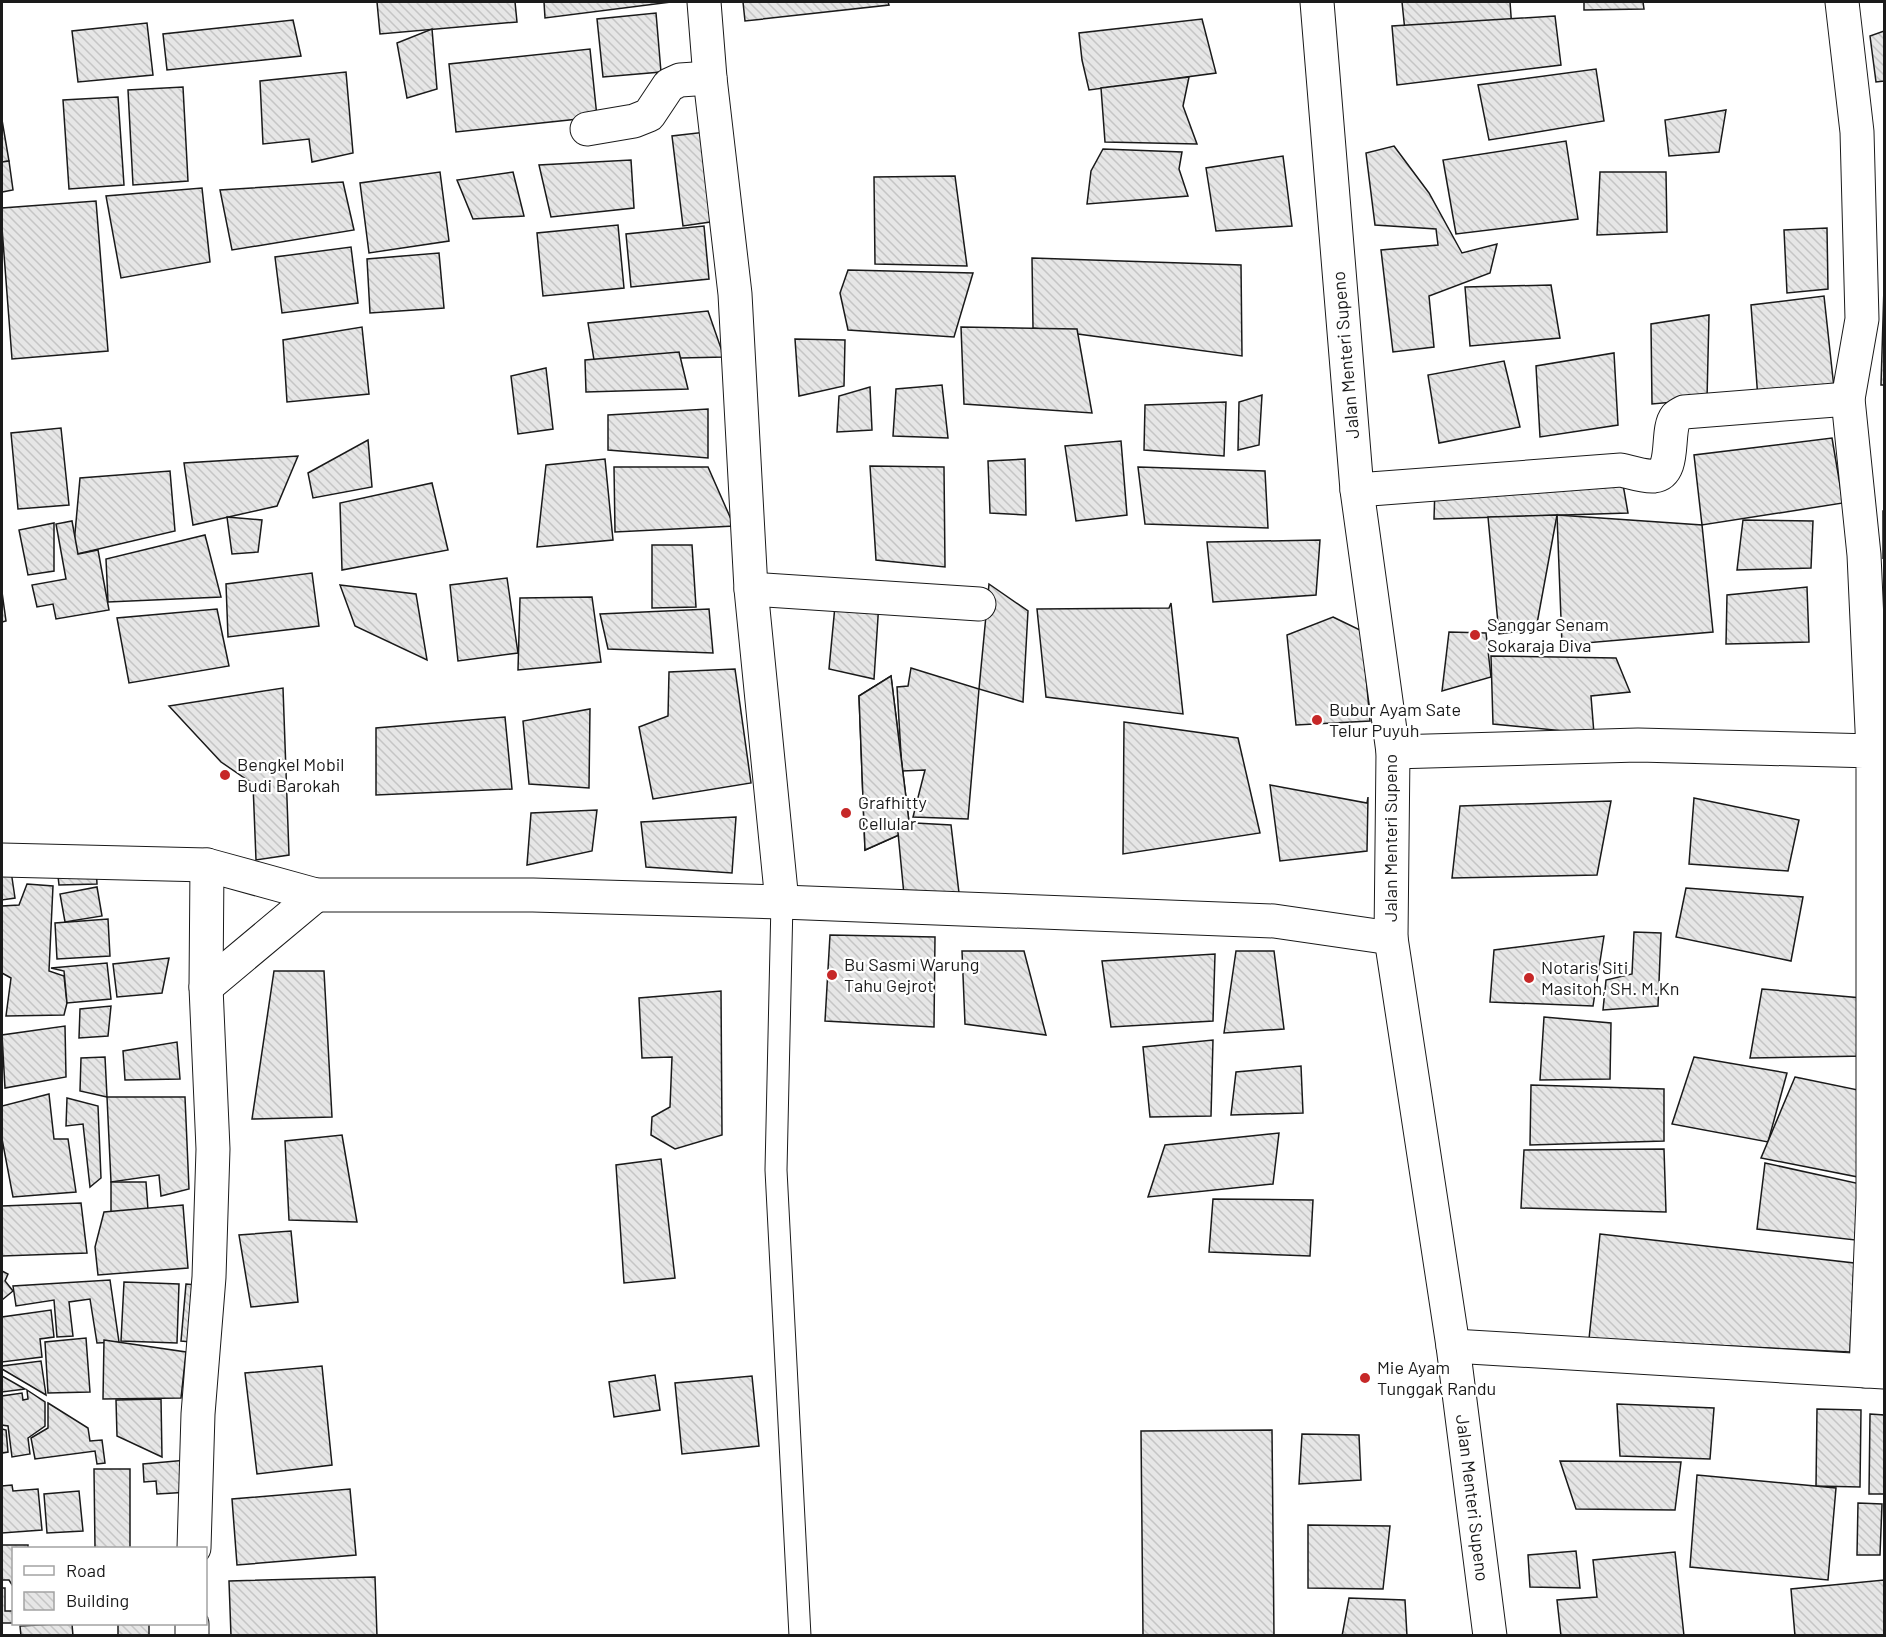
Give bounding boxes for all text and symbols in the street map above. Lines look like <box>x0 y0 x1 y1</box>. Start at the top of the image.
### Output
street label: Jalan Menteri Supeno <box>1327 270 1363 440</box>
place label: Sanggar Senam Sokaraja Diva <box>1487 613 1609 656</box>
marker: Sanggar Senam Sokaraja Diva <box>1468 628 1482 642</box>
place label: Bubur Ayam Sate Telur Puyuh <box>1329 698 1461 741</box>
marker: Bubur Ayam Sate Telur Puyuh <box>1310 713 1324 727</box>
place label: Bengkel Mobil Budi Barokah <box>237 753 344 796</box>
street label: Jalan Menteri Supeno <box>1379 754 1401 922</box>
marker: Bengkel Mobil Budi Barokah <box>218 768 232 782</box>
place label: Grafhitty Cellular <box>858 791 927 834</box>
marker: Grafhitty Cellular <box>839 806 853 820</box>
place label: Bu Sasmi Warung Tahu Gejrot <box>844 953 979 996</box>
place label: Notaris Siti Masitoh, SH. M.Kn <box>1541 956 1680 999</box>
marker: Bu Sasmi Warung Tahu Gejrot <box>825 968 839 982</box>
marker: Notaris Siti Masitoh, SH. M.Kn <box>1522 971 1536 985</box>
place label: Mie Ayam Tunggak Randu <box>1377 1356 1496 1399</box>
marker: Mie Ayam Tunggak Randu <box>1358 1371 1372 1385</box>
street label: Jalan Menteri Supeno <box>1452 1413 1494 1583</box>
legend <box>12 1547 207 1625</box>
text: Road <box>66 1559 106 1581</box>
text: Building <box>66 1589 129 1611</box>

